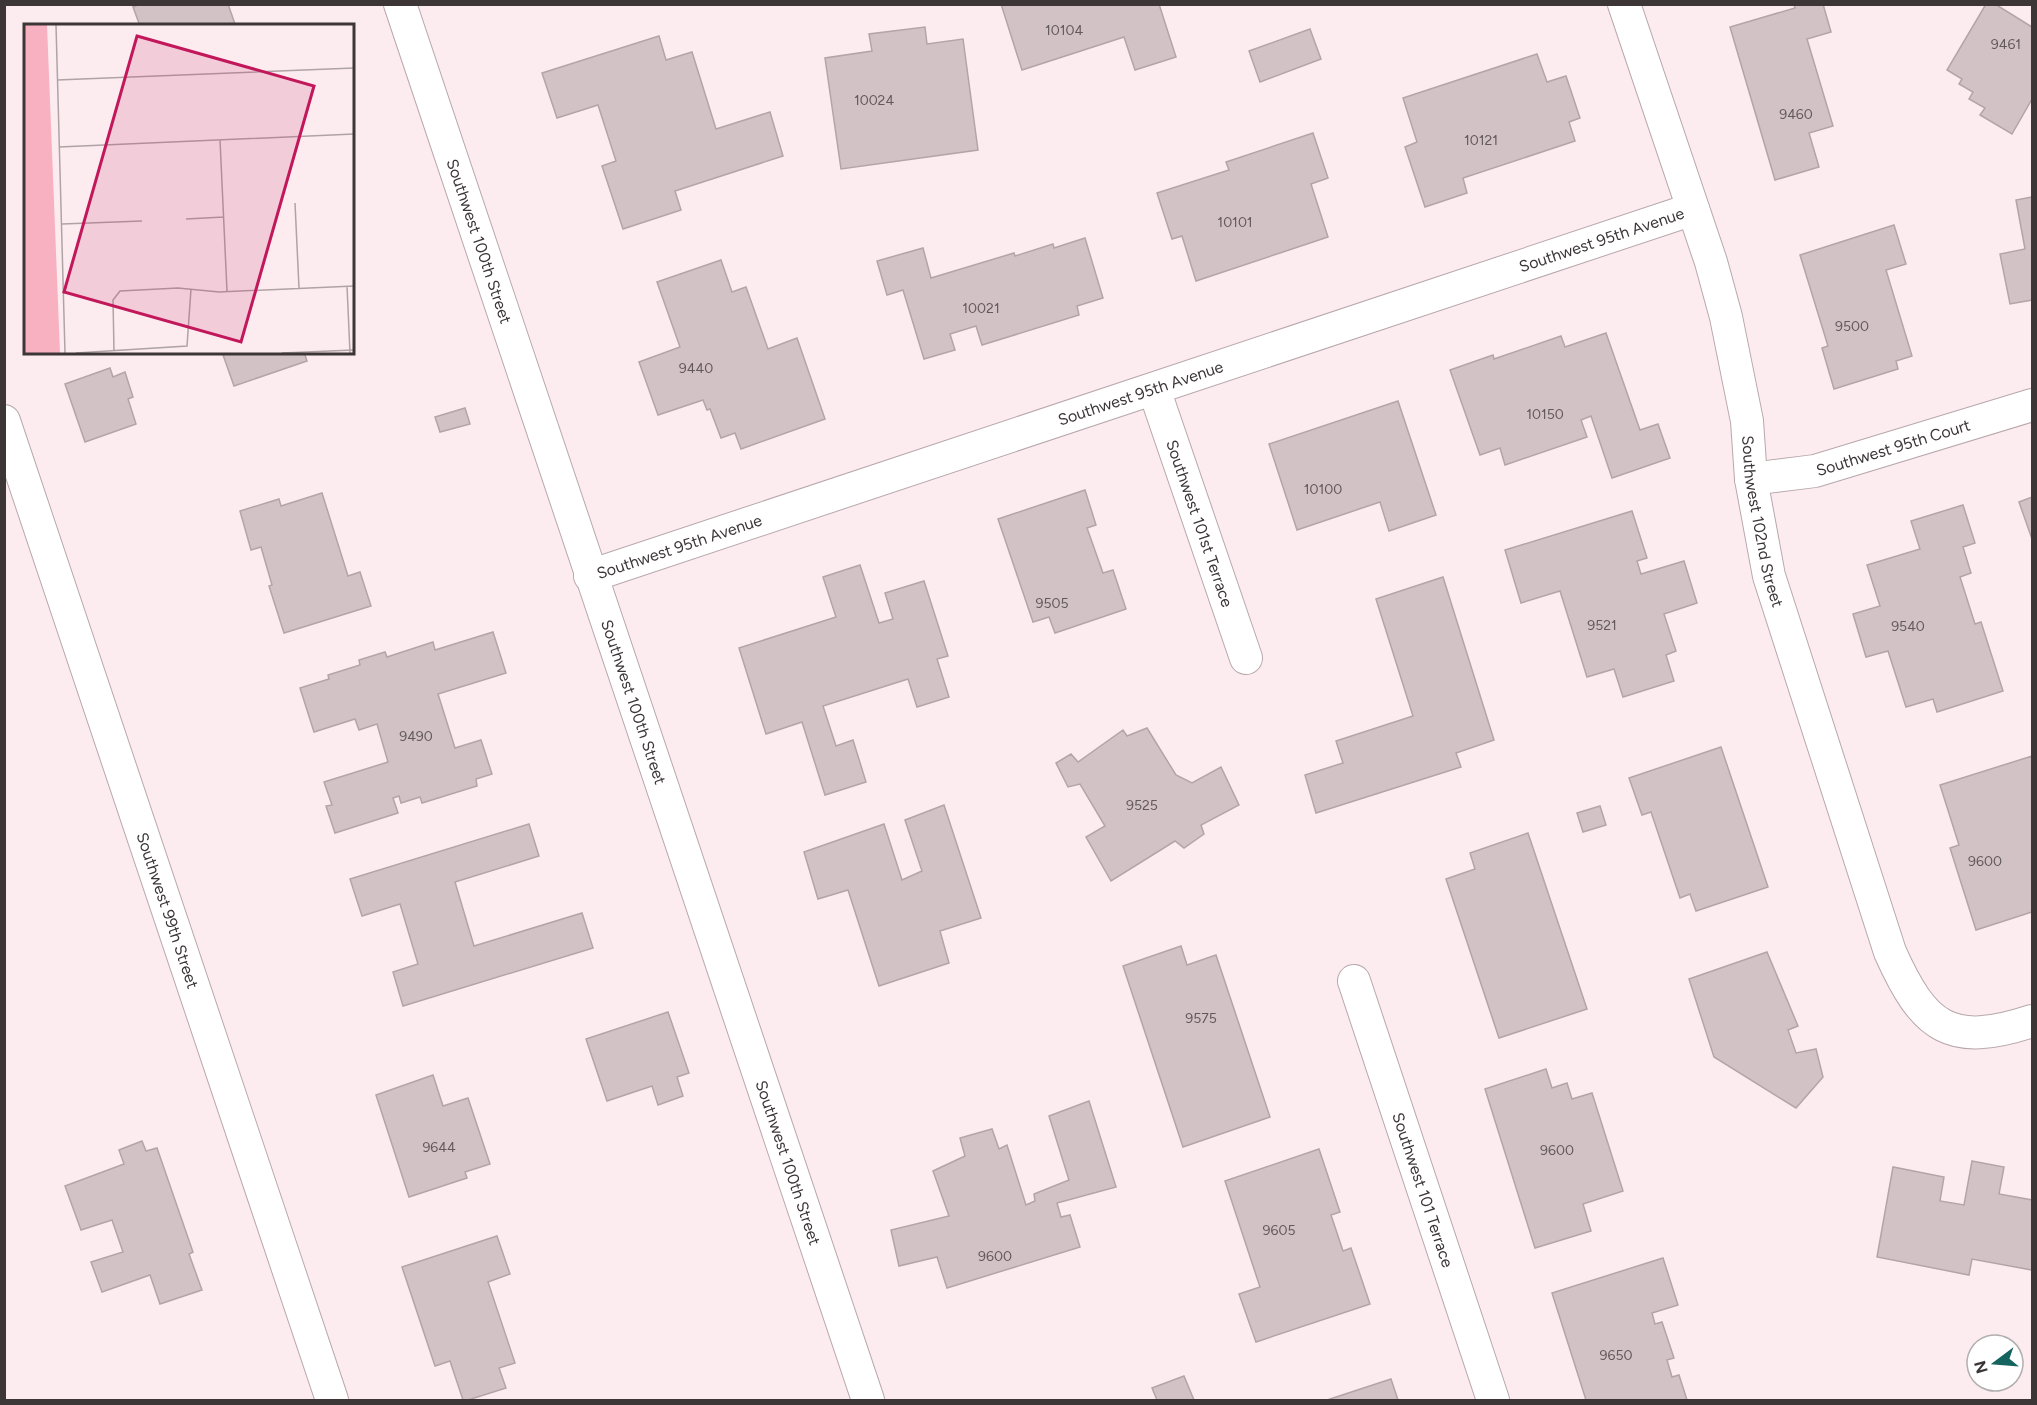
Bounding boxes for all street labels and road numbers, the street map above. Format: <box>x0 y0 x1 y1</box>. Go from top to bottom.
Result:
street label: Southwest 100th Street <box>443 156 515 326</box>
street label: Southwest 95th Avenue <box>1517 204 1687 276</box>
street label: Southwest 95th Avenue <box>1055 357 1226 430</box>
street label: Southwest 95th Court <box>1814 415 1972 480</box>
street label: Southwest 102nd Street <box>1738 435 1787 610</box>
street label: Southwest 101st Terrace <box>1162 437 1237 610</box>
street label: Southwest 95th Avenue <box>594 510 765 583</box>
street label: Southwest 100th Street <box>597 617 670 787</box>
street label: Southwest 99th Street <box>132 830 202 991</box>
street label: Southwest 100th Street <box>752 1078 824 1248</box>
street label: Southwest 101 Terrace <box>1388 1110 1457 1270</box>

